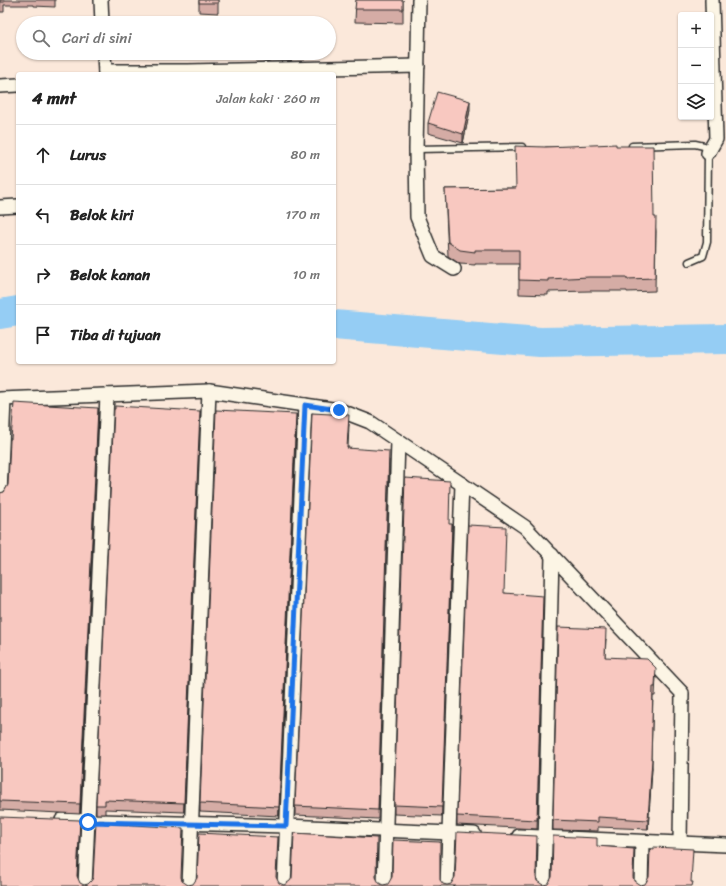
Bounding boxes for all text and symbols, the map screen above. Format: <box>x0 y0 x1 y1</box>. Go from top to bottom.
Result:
map controls <box>678 12 714 120</box>
button: + <box>678 12 714 48</box>
search box <box>16 16 336 60</box>
text: Cari di sini <box>62 25 132 51</box>
icon: search <box>30 27 52 49</box>
button: − <box>678 48 714 84</box>
text: 4 mnt <box>32 83 76 113</box>
button: layers <box>678 84 714 120</box>
text: Jalan kaki · 260 m <box>216 87 320 110</box>
text: Lurus <box>70 142 106 168</box>
text: 80 m <box>291 143 320 166</box>
icon: ahead <box>32 144 54 166</box>
text: Belok kiri <box>70 202 133 228</box>
text: 170 m <box>285 203 320 226</box>
icon: left <box>32 204 54 226</box>
text: Belok kanan <box>70 262 150 288</box>
text: 10 m <box>293 263 320 286</box>
icon: right <box>32 264 54 286</box>
text: Tiba di tujuan <box>70 322 161 348</box>
icon: arrive <box>32 324 54 346</box>
route end <box>330 401 348 419</box>
route start <box>79 813 97 831</box>

